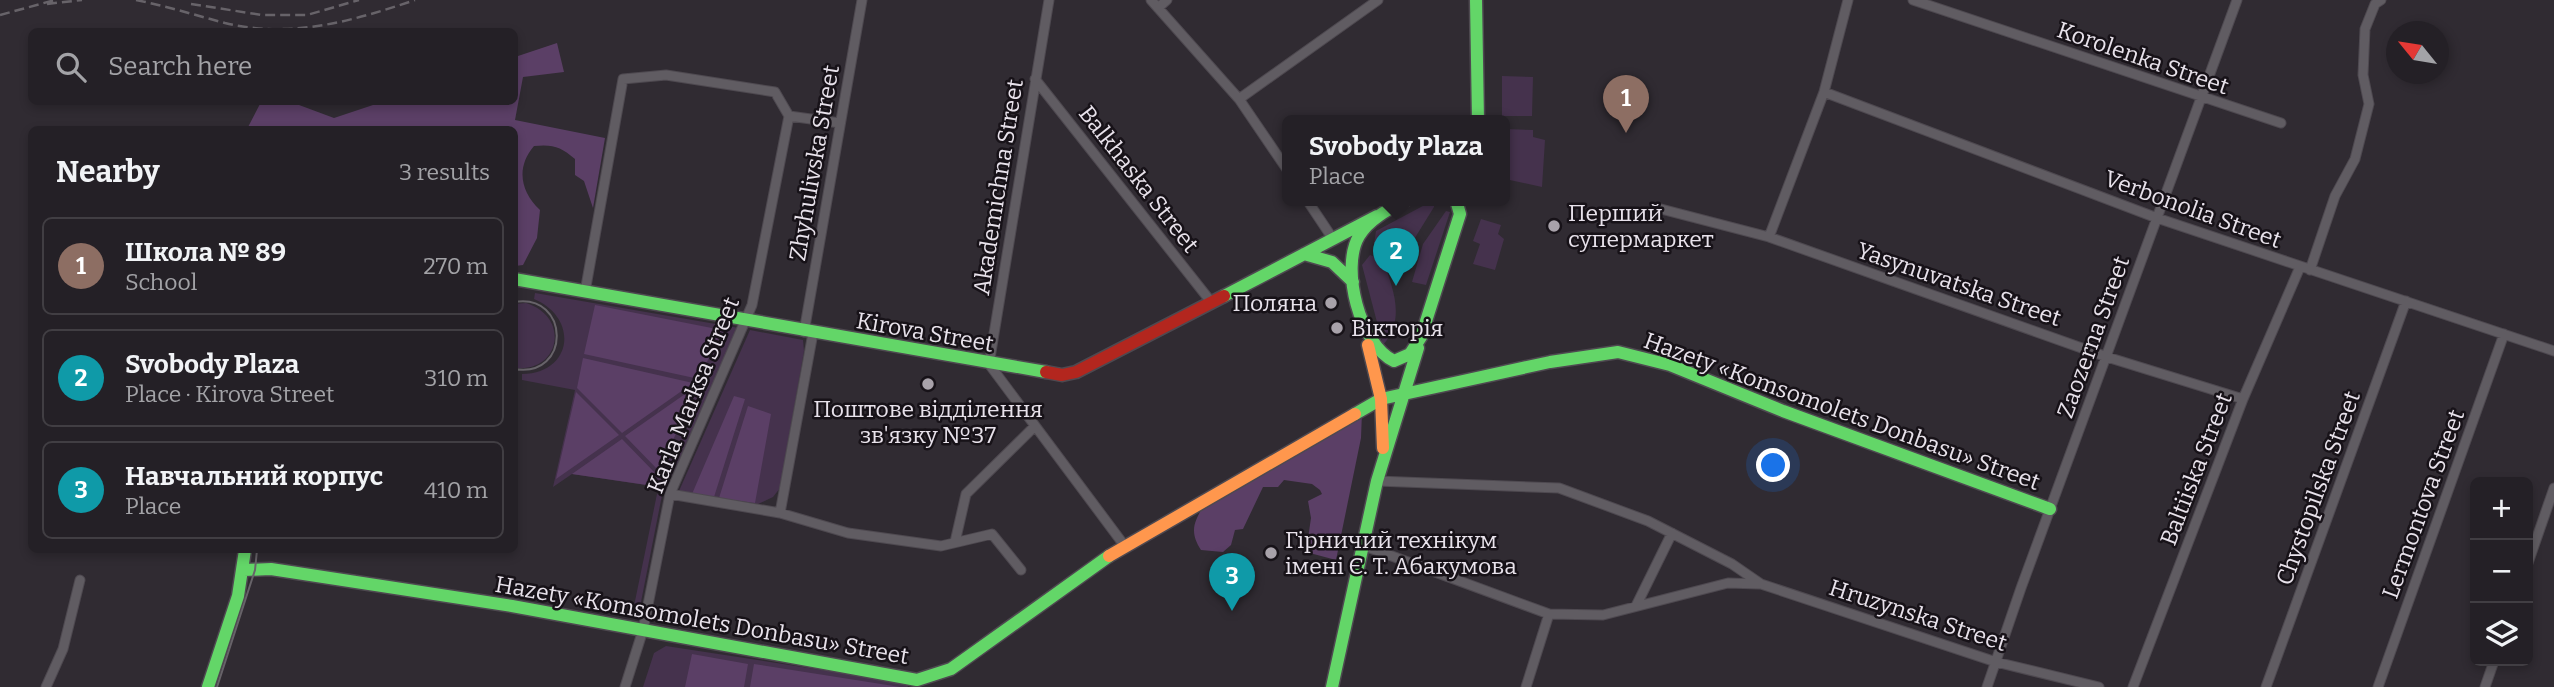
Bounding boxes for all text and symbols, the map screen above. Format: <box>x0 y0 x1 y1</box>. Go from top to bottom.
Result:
street label: Korolenka Street <box>2054 16 2232 100</box>
north arrow <box>2386 21 2449 84</box>
search box <box>28 28 518 105</box>
icon: search <box>52 48 90 86</box>
text: Search here <box>108 51 252 82</box>
street label: Zhyhulivska Street <box>783 63 845 263</box>
pin: 1 <box>1603 75 1649 133</box>
street label: Akademichna Street <box>967 77 1029 297</box>
street label: Balkhaska Street <box>1073 100 1205 258</box>
popup <box>1282 115 1510 206</box>
text: Svobody Plaza <box>1309 131 1483 162</box>
text: Nearby <box>56 154 160 190</box>
text: 3 results <box>399 158 490 186</box>
text: Place <box>1309 162 1365 190</box>
street label: Verbonolia Street <box>2101 164 2285 254</box>
place label: Перший супермаркет <box>1568 199 1714 253</box>
marker: Перший супермаркет <box>1546 218 1562 234</box>
pin: 2 <box>1373 228 1419 286</box>
street label: Yasynuvatska Street <box>1853 236 2065 332</box>
text: Школа № 89 <box>125 237 286 268</box>
text: 1 <box>76 252 86 280</box>
text: 270 m <box>423 252 488 280</box>
street label: Zaozerna Street <box>2051 252 2135 422</box>
text: School <box>125 268 197 296</box>
place label: Поляна <box>1232 289 1317 317</box>
street label: Karla Marksa Street <box>641 293 745 497</box>
marker: Поляна <box>1323 295 1339 311</box>
street label: Kirova Street <box>854 306 996 358</box>
place label: Вікторія <box>1351 314 1443 342</box>
marker: Вікторія <box>1329 320 1345 336</box>
street label: Hazety «Komsomolets Donbasu» Street <box>1640 326 2044 496</box>
text: Svobody Plaza <box>125 349 299 380</box>
text: 2 <box>75 364 87 392</box>
text: 310 m <box>424 364 488 392</box>
marker: Поштове відділення зв'язку №37 <box>920 376 936 392</box>
text: Place · Kirova Street <box>125 380 334 408</box>
street label: Chystopilska Street <box>2270 387 2366 589</box>
street label: Baltiiska Street <box>2154 389 2238 549</box>
place label: Поштове відділення зв'язку №37 <box>813 395 1043 449</box>
street label: Lermontova Street <box>2376 406 2470 602</box>
your location <box>1756 448 1790 482</box>
text: Навчальний корпус <box>125 461 383 492</box>
text: 3 <box>74 476 88 504</box>
text: 410 m <box>424 476 488 504</box>
map controls <box>2470 477 2533 666</box>
button: + <box>2470 477 2533 540</box>
text: Place <box>125 492 181 520</box>
place label: Гірничий технікум імені Є. Т. Абакумова <box>1285 526 1517 580</box>
button: − <box>2470 540 2533 603</box>
marker: Гірничий технікум імені Є. Т. Абакумова <box>1263 545 1279 561</box>
pin: 3 <box>1209 553 1255 611</box>
street label: Hazety «Komsomolets Donbasu» Street <box>493 570 911 670</box>
street label: Hruzynska Street <box>1826 573 2010 657</box>
button: layers <box>2470 603 2533 666</box>

